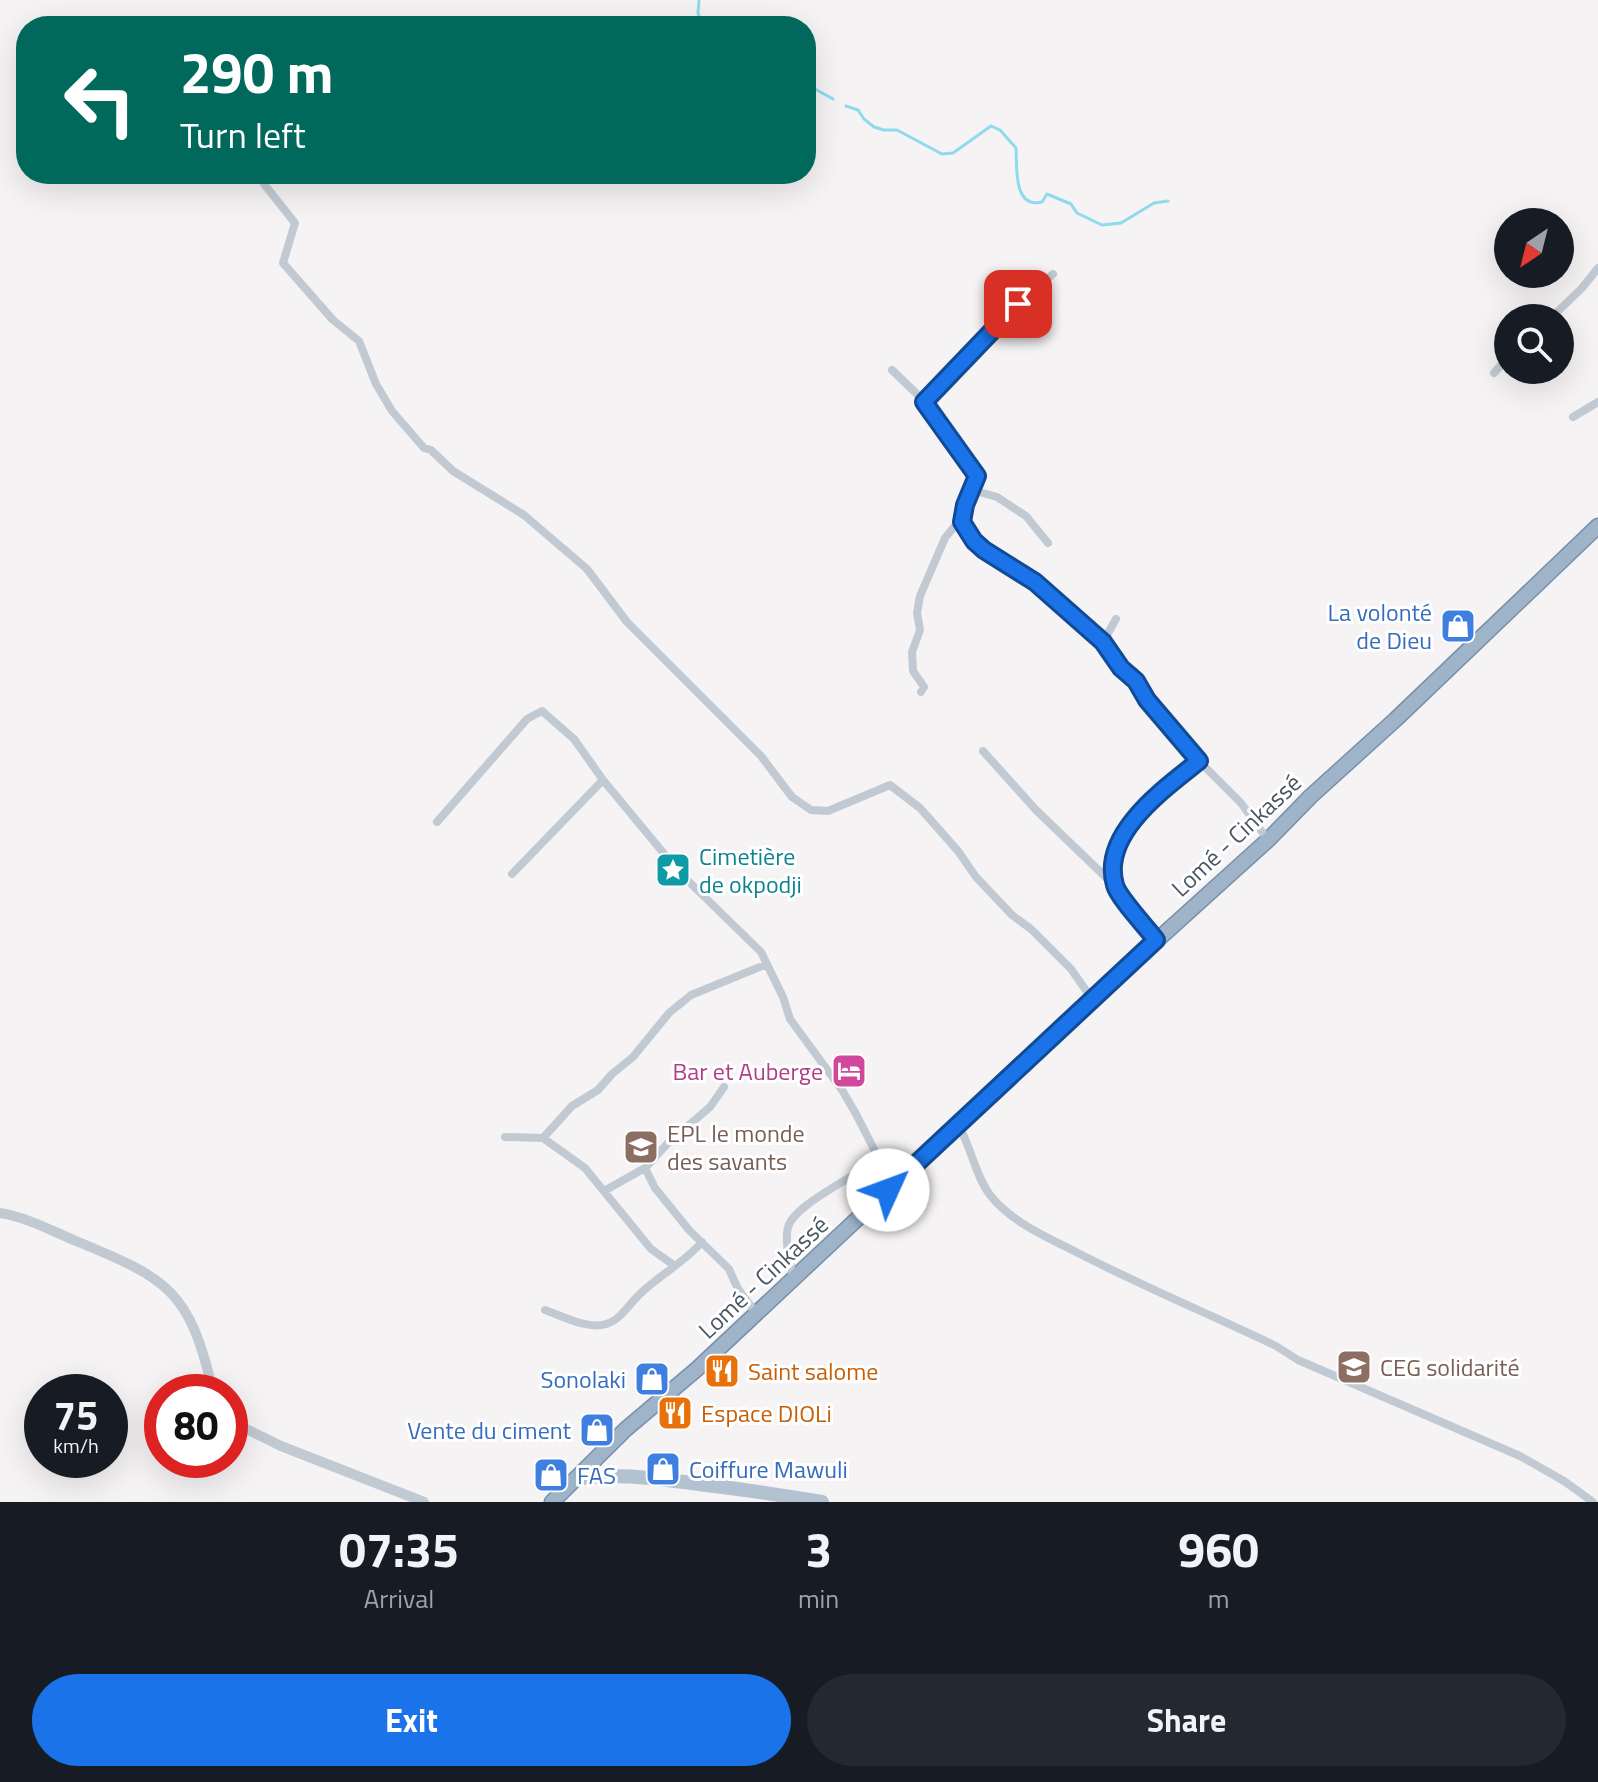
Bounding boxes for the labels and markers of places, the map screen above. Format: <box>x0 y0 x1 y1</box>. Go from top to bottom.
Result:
pin <box>984 270 1052 338</box>
place label: La volonté de Dieu <box>1328 594 1432 658</box>
shop icon: La volonté de Dieu <box>1439 607 1477 645</box>
place label: Cimetière de okpodji <box>699 838 802 902</box>
place icon: Cimetière de okpodji <box>654 851 692 889</box>
hotel icon: Bar et Auberge <box>830 1052 868 1090</box>
place label: Bar et Auberge <box>672 1053 823 1089</box>
place label: EPL le monde des savants <box>667 1115 805 1179</box>
school or university icon: EPL le monde des savants <box>622 1128 660 1166</box>
school or university icon: CEG solidarité <box>1335 1348 1373 1386</box>
place label: CEG solidarité <box>1380 1349 1520 1385</box>
restaurant icon: Saint salome <box>703 1352 741 1390</box>
place label: Saint salome <box>748 1353 878 1389</box>
shop icon: Sonolaki <box>633 1360 671 1398</box>
place label: Sonolaki <box>540 1361 626 1397</box>
restaurant icon: Espace DIOLi <box>656 1394 694 1432</box>
place label: Espace DIOLi <box>701 1395 832 1431</box>
shop icon: Vente du ciment <box>578 1411 616 1449</box>
place label: Vente du ciment <box>407 1412 572 1448</box>
shop icon: Coiffure Mawuli <box>644 1450 682 1488</box>
place label: Coiffure Mawuli <box>689 1451 848 1487</box>
shop icon: FAS <box>532 1456 570 1494</box>
place label: FAS <box>577 1457 616 1493</box>

